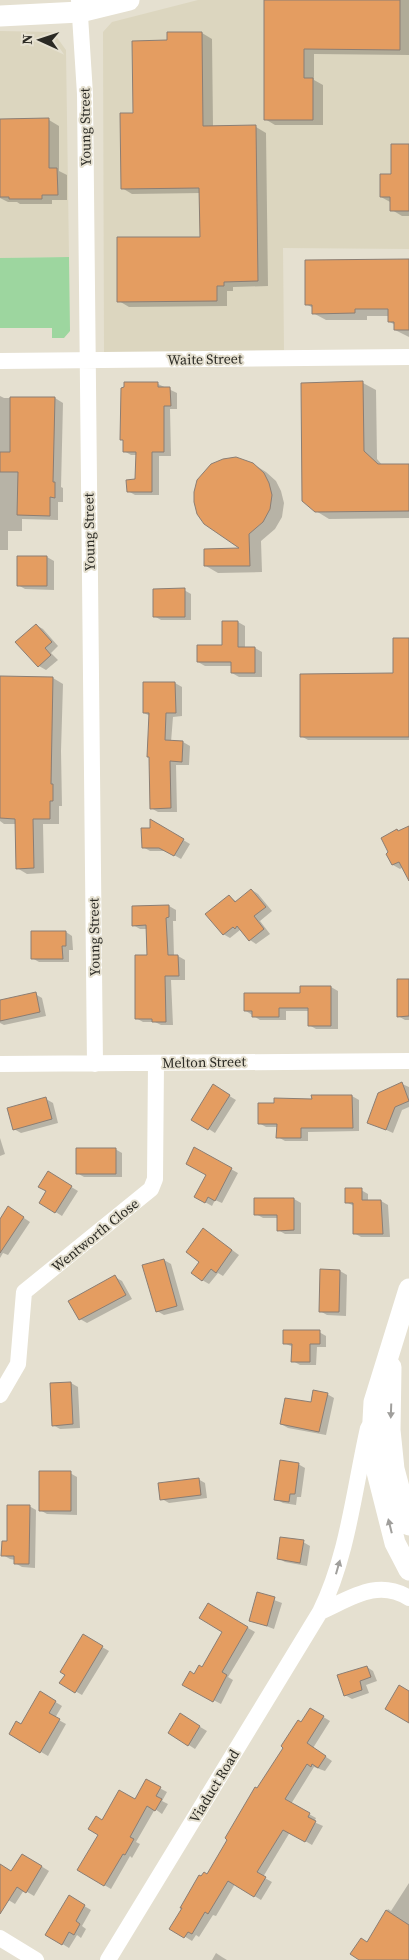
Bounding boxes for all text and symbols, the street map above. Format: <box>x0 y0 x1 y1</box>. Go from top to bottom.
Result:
north arrow <box>15 15 65 65</box>
text: N <box>17 34 37 45</box>
street label: Young Street <box>74 87 96 166</box>
street label: Waite Street <box>167 348 243 370</box>
street label: Young Street <box>78 492 100 571</box>
street label: Young Street <box>83 897 105 976</box>
street label: Melton Street <box>162 1051 246 1073</box>
street label: Wentworth Close <box>47 1194 143 1276</box>
one-way arrow <box>386 1403 394 1419</box>
one-way arrow <box>386 1518 394 1533</box>
one-way arrow <box>334 1559 342 1574</box>
street label: Viaduct Road <box>184 1745 244 1827</box>

